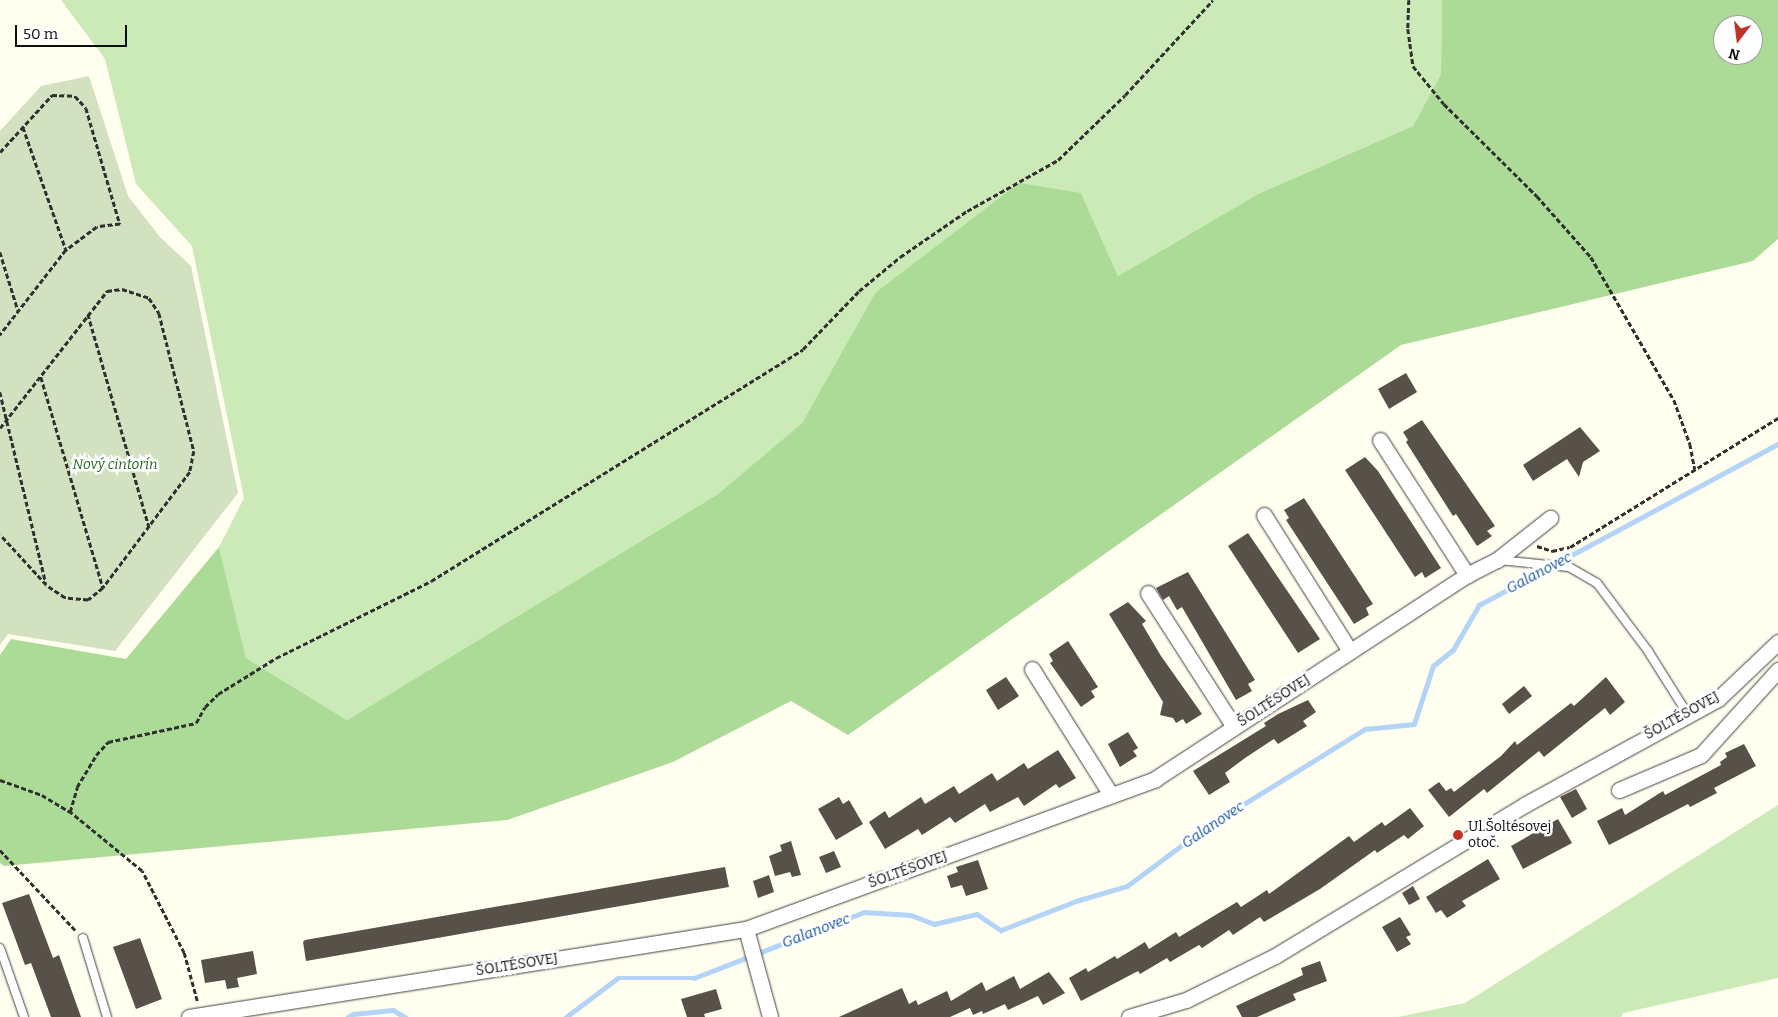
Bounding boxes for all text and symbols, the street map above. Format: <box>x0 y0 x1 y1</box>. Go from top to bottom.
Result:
scale bar <box>18 15 130 47</box>
north arrow <box>1713 15 1763 65</box>
text: 50 m <box>23 25 58 43</box>
text: N <box>1727 44 1742 64</box>
park label: Nový cintorín <box>73 457 157 473</box>
water label: Galanovec <box>1503 548 1575 598</box>
street label: ŠOLTÉSOVEJ <box>1235 671 1313 731</box>
street label: ŠOLTÉSOVEJ <box>1642 689 1722 743</box>
water label: Galanovec <box>1178 798 1248 852</box>
place label: Ul.Šoltésovej otoč. <box>1468 819 1551 852</box>
marker: Ul.Šoltésovej otoč. <box>1452 829 1464 841</box>
street label: ŠOLTÉSOVEJ <box>866 848 950 892</box>
water label: Galanovec <box>779 910 853 952</box>
street label: ŠOLTÉSOVEJ <box>475 950 559 980</box>

